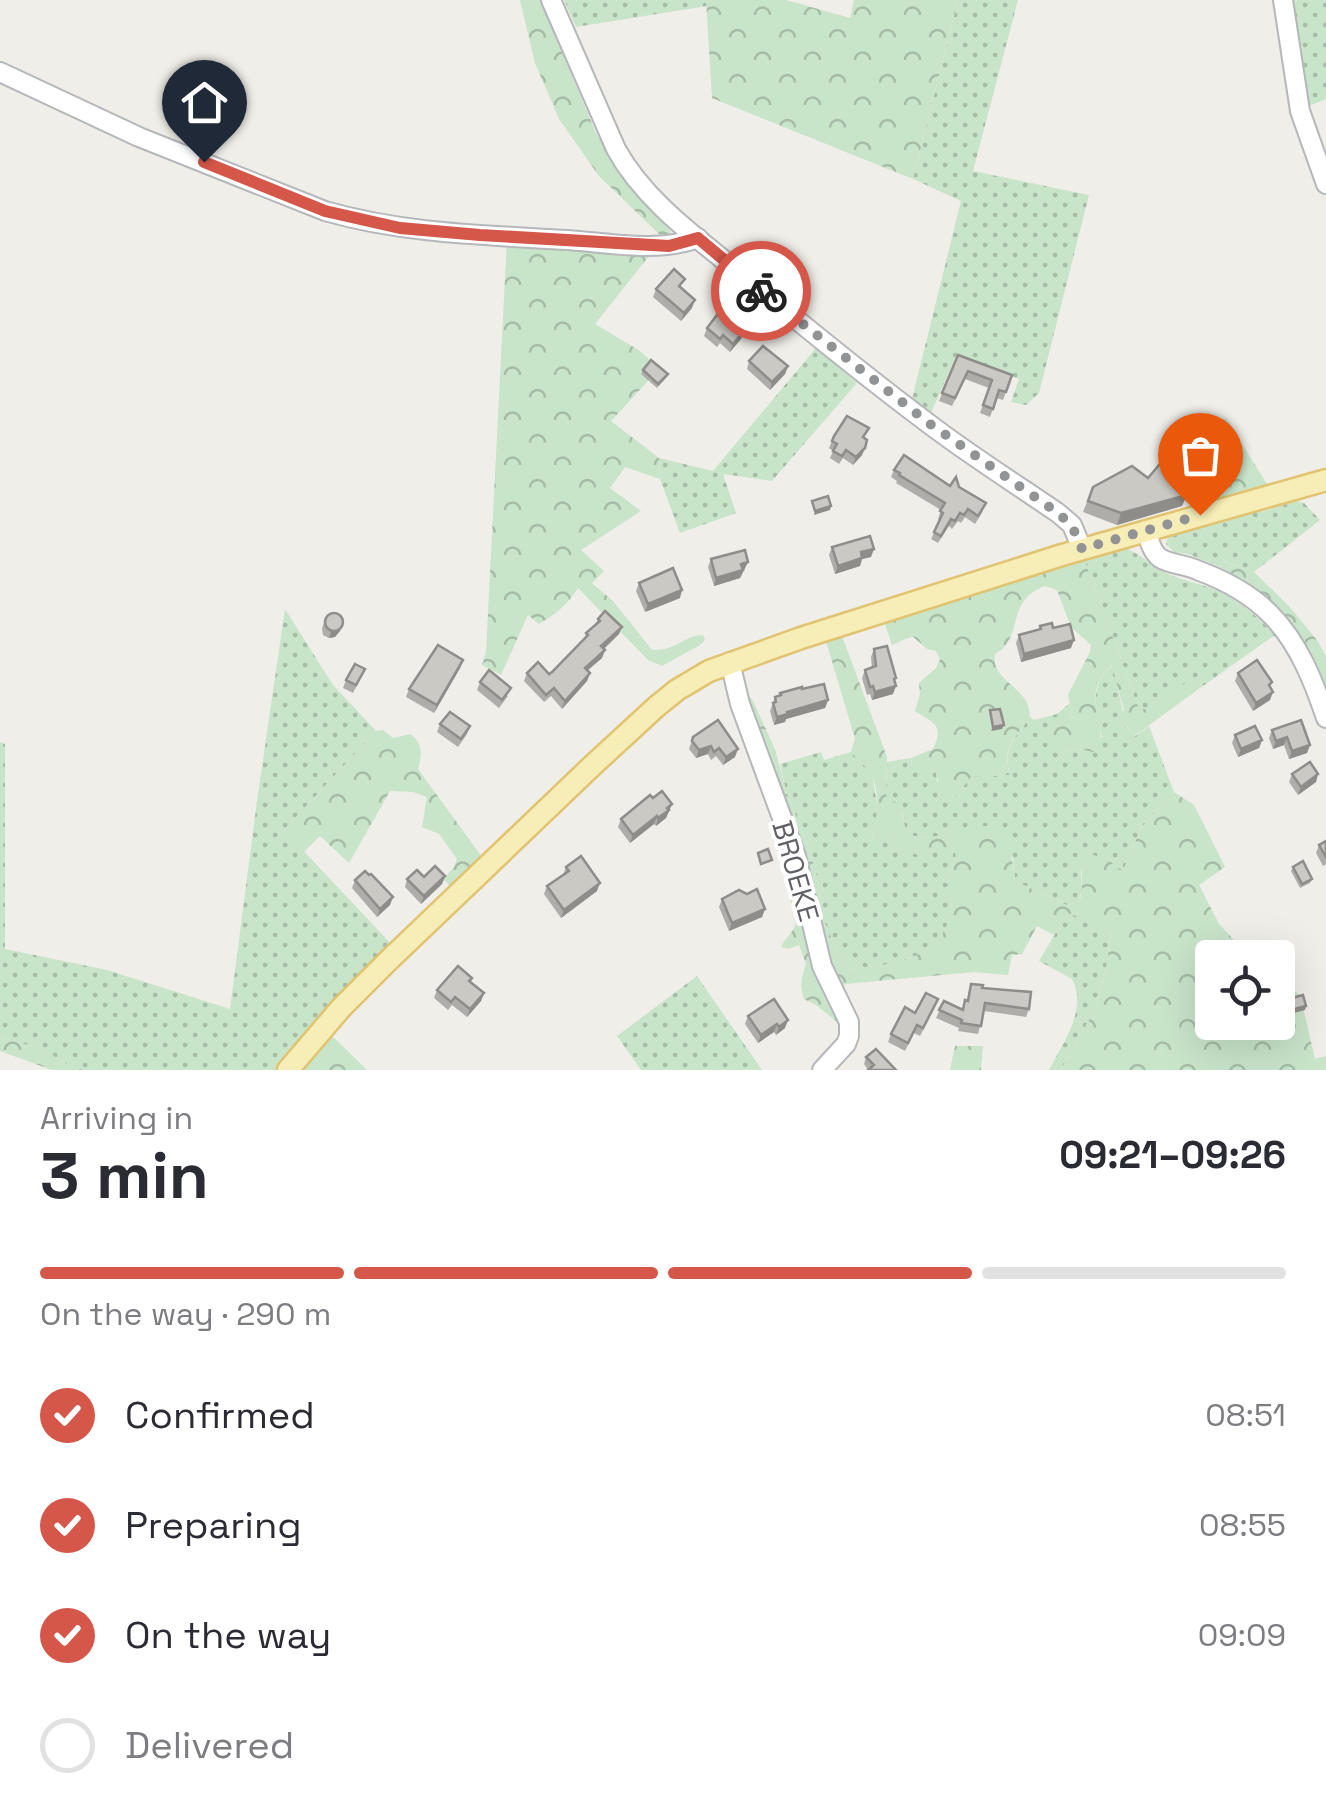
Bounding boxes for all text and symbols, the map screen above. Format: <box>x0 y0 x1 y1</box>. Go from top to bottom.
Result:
pin <box>162 60 247 163</box>
icon: home <box>177 75 232 130</box>
courier <box>711 241 811 341</box>
icon: bike <box>734 264 789 319</box>
pin <box>1158 413 1243 516</box>
icon: bag <box>1173 428 1228 483</box>
street label: BROEKE <box>764 816 828 926</box>
map controls <box>1195 940 1295 1040</box>
button: locate <box>1195 940 1295 1040</box>
text: Arriving in <box>40 1098 193 1138</box>
text: 09:21–09:26 <box>1059 1131 1286 1179</box>
text: 3 min <box>40 1134 209 1217</box>
text: On the way · 290 m <box>40 1294 331 1334</box>
icon: check <box>40 1388 95 1443</box>
text: Confirmed <box>125 1391 315 1439</box>
text: 08:51 <box>1205 1395 1286 1435</box>
icon: check <box>40 1498 95 1553</box>
text: Preparing <box>125 1501 302 1549</box>
text: 08:55 <box>1199 1505 1286 1545</box>
icon: check <box>40 1608 95 1663</box>
text: On the way <box>125 1611 331 1659</box>
text: 09:09 <box>1198 1615 1286 1655</box>
text: Delivered <box>125 1721 294 1769</box>

